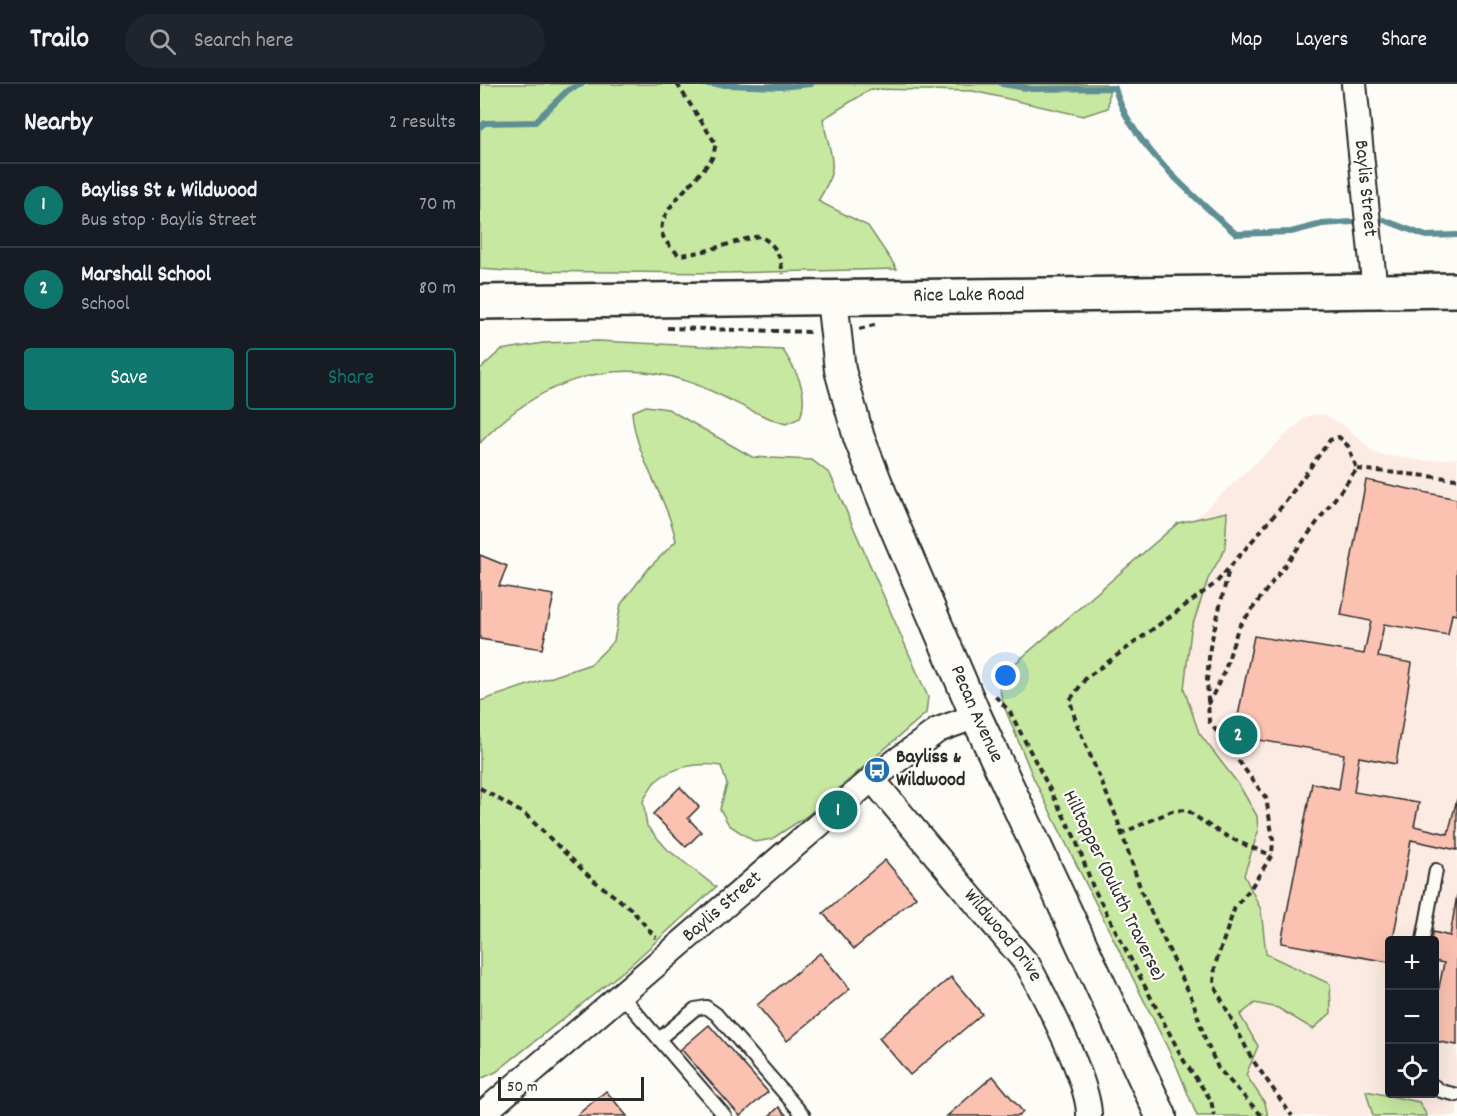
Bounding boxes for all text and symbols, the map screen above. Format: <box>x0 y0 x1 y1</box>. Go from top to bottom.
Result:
search box <box>125 14 545 68</box>
text: Trailo <box>30 21 89 61</box>
icon: search <box>146 25 179 58</box>
text: Search here <box>194 26 293 57</box>
text: Map <box>1231 26 1262 56</box>
text: Layers <box>1295 26 1348 56</box>
text: Share <box>1381 26 1427 56</box>
text: Nearby <box>24 105 92 142</box>
text: 2 results <box>389 109 456 137</box>
street label: Baylis Street <box>1346 139 1383 238</box>
text: Bayliss St & Wildwood <box>81 176 257 207</box>
text: 1 <box>41 191 46 219</box>
text: 70 m <box>419 191 456 219</box>
text: Bus stop · Baylis Street <box>81 207 257 235</box>
text: Marshall School <box>81 260 211 291</box>
text: 2 <box>39 275 48 303</box>
text: 80 m <box>419 275 456 303</box>
street label: Rice Lake Road <box>913 281 1025 311</box>
text: School <box>81 291 130 319</box>
button: Save <box>24 348 234 410</box>
button: Share <box>246 348 456 410</box>
street label: Pecan Avenue <box>942 661 1010 768</box>
your location <box>991 661 1020 690</box>
pin: 2 <box>1218 712 1257 758</box>
place label: Bayliss & Wildwood <box>896 744 965 795</box>
bus stop icon: Bayliss & Wildwood <box>862 755 892 785</box>
street label: Hilltopper (Duluth Traverse) <box>1055 786 1171 986</box>
pin: 1 <box>818 788 858 832</box>
street label: Baylis Street <box>677 865 769 950</box>
street label: Wildwood Drive <box>956 883 1049 987</box>
map controls <box>1385 936 1439 1098</box>
button: + <box>1385 936 1439 990</box>
button: − <box>1385 990 1439 1044</box>
button: locate <box>1385 1044 1439 1098</box>
scale bar <box>498 1074 644 1102</box>
text: 50 m <box>507 1076 538 1099</box>

